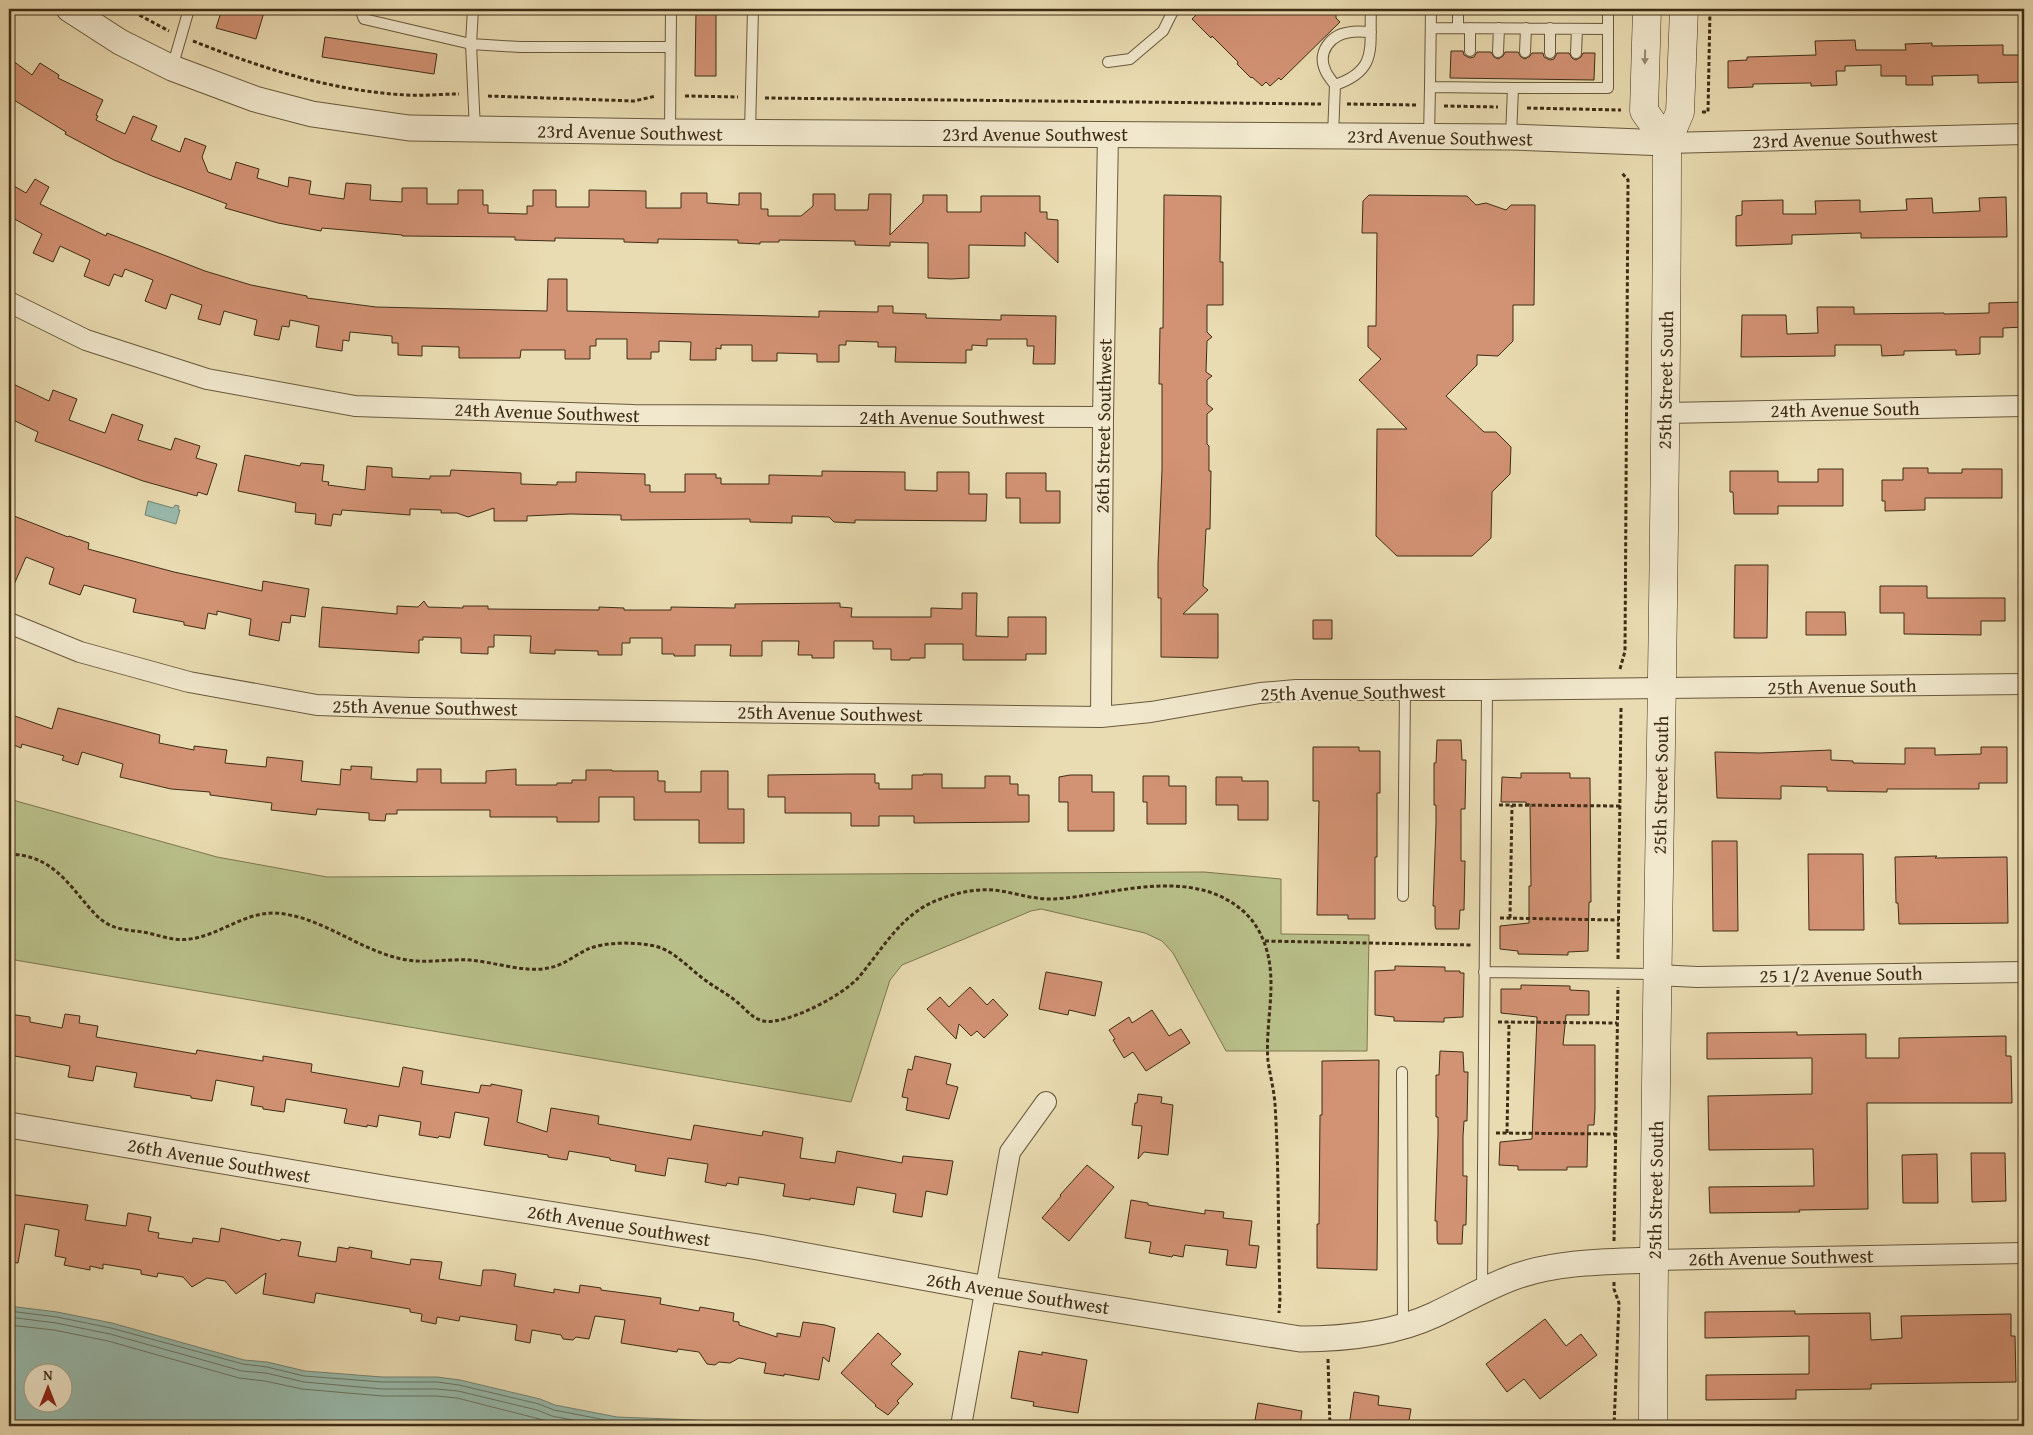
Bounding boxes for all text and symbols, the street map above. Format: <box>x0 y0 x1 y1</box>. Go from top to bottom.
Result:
one-way arrow <box>1641 50 1649 66</box>
street label: 23rd Avenue Southwest <box>537 116 723 148</box>
street label: 23rd Avenue Southwest <box>942 120 1128 148</box>
street label: 23rd Avenue Southwest <box>1347 121 1533 153</box>
street label: 23rd Avenue Southwest <box>1752 121 1939 155</box>
street label: 25th Street South <box>1650 310 1680 450</box>
street label: 26th Street Southwest <box>1087 338 1119 514</box>
street label: 24th Avenue South <box>1770 394 1920 424</box>
street label: 24th Avenue Southwest <box>454 395 640 429</box>
street label: 24th Avenue Southwest <box>859 403 1045 431</box>
street label: 25th Avenue South <box>1767 671 1917 701</box>
street label: 25th Avenue Southwest <box>1260 676 1446 708</box>
street label: 25th Avenue Southwest <box>332 691 518 723</box>
street label: 25th Avenue Southwest <box>737 697 923 729</box>
street label: 25th Street South <box>1645 715 1675 855</box>
street label: 25 1/2 Avenue South <box>1759 959 1923 989</box>
street label: 25th Street South <box>1640 1120 1670 1260</box>
street label: 26th Avenue Southwest <box>125 1130 313 1190</box>
street label: 26th Avenue Southwest <box>525 1197 713 1253</box>
street label: 26th Avenue Southwest <box>1688 1241 1874 1273</box>
street label: 26th Avenue Southwest <box>924 1265 1112 1321</box>
north arrow <box>22 1362 72 1412</box>
text: N <box>43 1365 53 1385</box>

